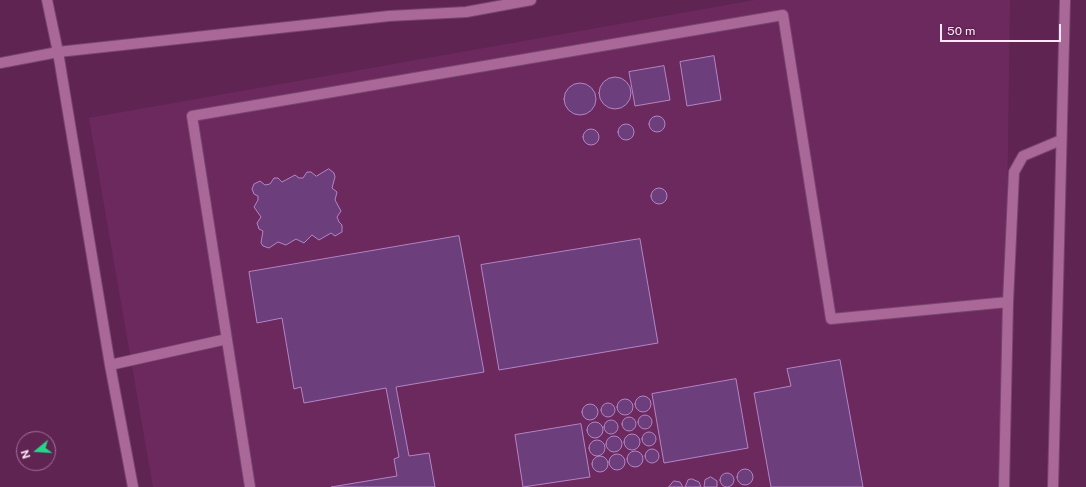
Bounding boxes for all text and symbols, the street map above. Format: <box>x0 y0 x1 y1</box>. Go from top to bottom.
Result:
scale bar <box>942 16 1063 42</box>
text: 50 m <box>947 24 975 38</box>
north arrow <box>16 431 56 471</box>
text: N <box>19 448 33 460</box>

